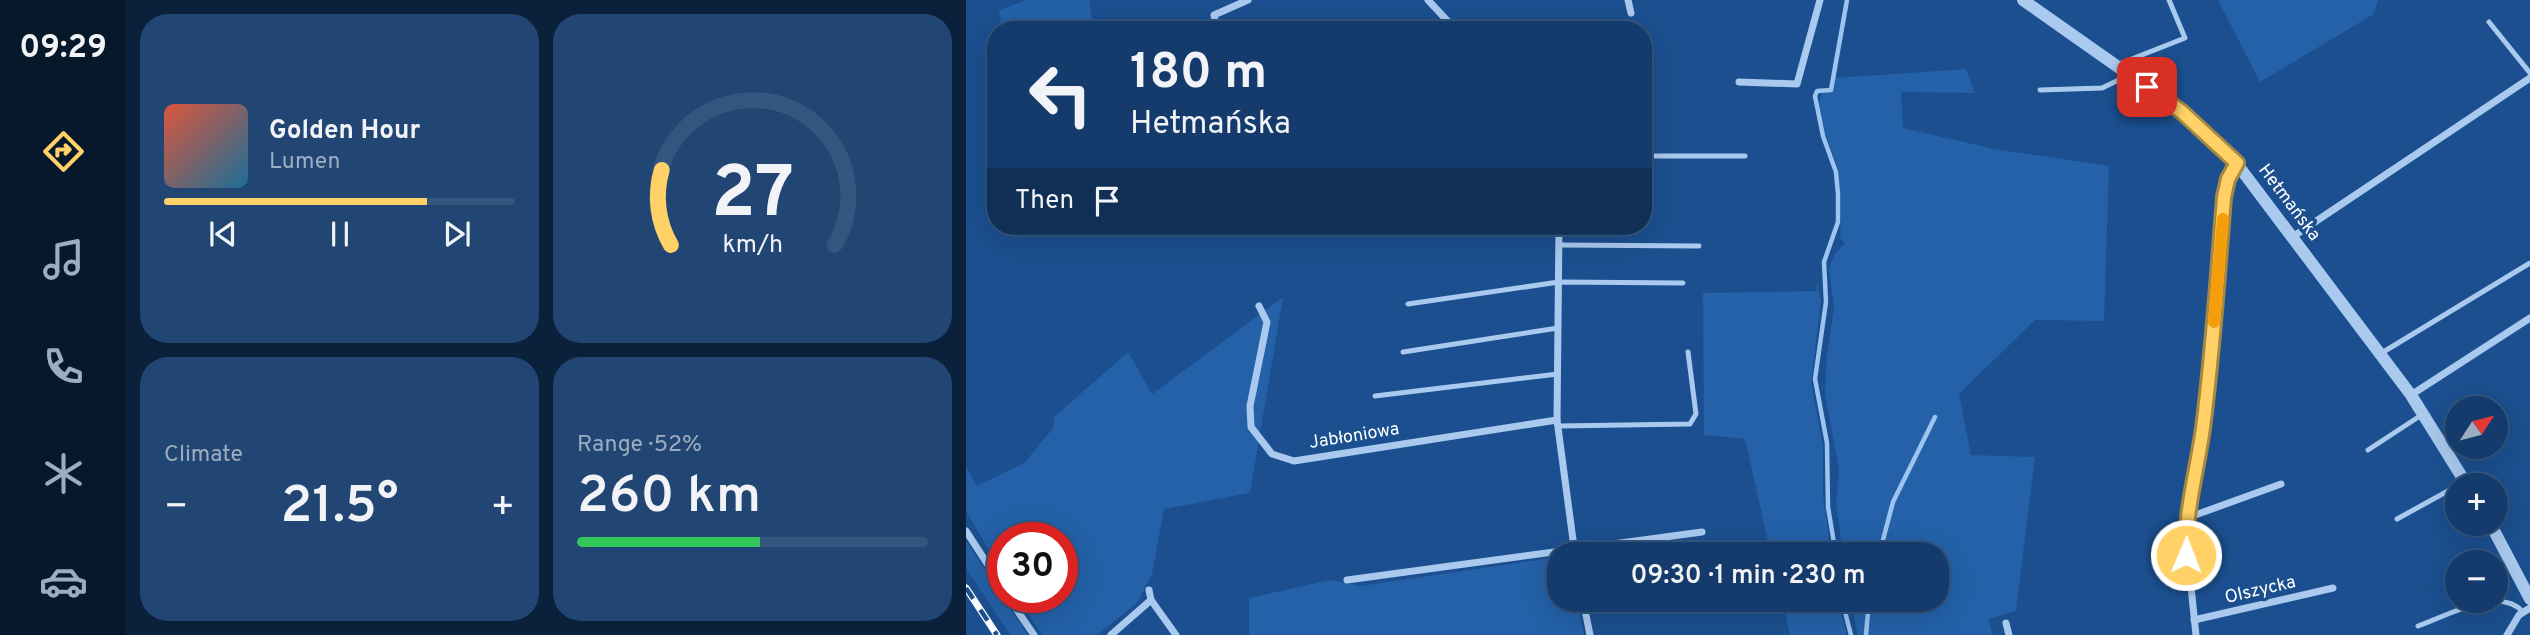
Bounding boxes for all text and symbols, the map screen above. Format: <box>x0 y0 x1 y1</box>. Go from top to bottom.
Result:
text: 09:29 <box>19 29 107 69</box>
text: 180 m <box>1130 44 1267 106</box>
icon: left <box>1015 49 1106 140</box>
pin <box>2117 57 2177 117</box>
icon: arrive <box>2128 68 2166 106</box>
text: Hetmańska <box>1130 105 1291 145</box>
text: Golden Hour <box>269 115 420 148</box>
icon: directions <box>39 127 88 176</box>
text: Lumen <box>269 148 340 177</box>
text: 27 <box>711 151 794 243</box>
street label: Hetmańska <box>2252 160 2325 246</box>
icon: arrive <box>1088 182 1126 220</box>
text: Then <box>1015 185 1074 218</box>
icon: previous <box>204 215 242 253</box>
icon: pause <box>321 215 359 253</box>
icon: next <box>438 215 476 253</box>
text: km/h <box>722 230 783 262</box>
icon: music <box>39 235 88 284</box>
icon: phone <box>39 342 88 391</box>
north arrow <box>2445 396 2508 458</box>
map controls <box>2445 396 2508 613</box>
street label: Jabłoniowa <box>1308 418 1401 455</box>
text: Range · 52% <box>577 431 702 460</box>
text: Climate <box>164 441 243 470</box>
icon: climate <box>39 449 88 498</box>
text: 260 km <box>577 465 761 531</box>
button: + <box>2445 473 2508 536</box>
text: 21.5° <box>281 475 398 541</box>
text: − <box>164 484 189 533</box>
text: + <box>490 484 515 533</box>
position arrow <box>2149 518 2223 592</box>
speed limit sign: 30 <box>987 522 1078 613</box>
button: − <box>2445 550 2508 613</box>
icon: car <box>39 557 88 606</box>
text: 09:30 · 1 min · 230 m <box>1631 560 1865 593</box>
street label: Olszycka <box>2223 571 2298 610</box>

